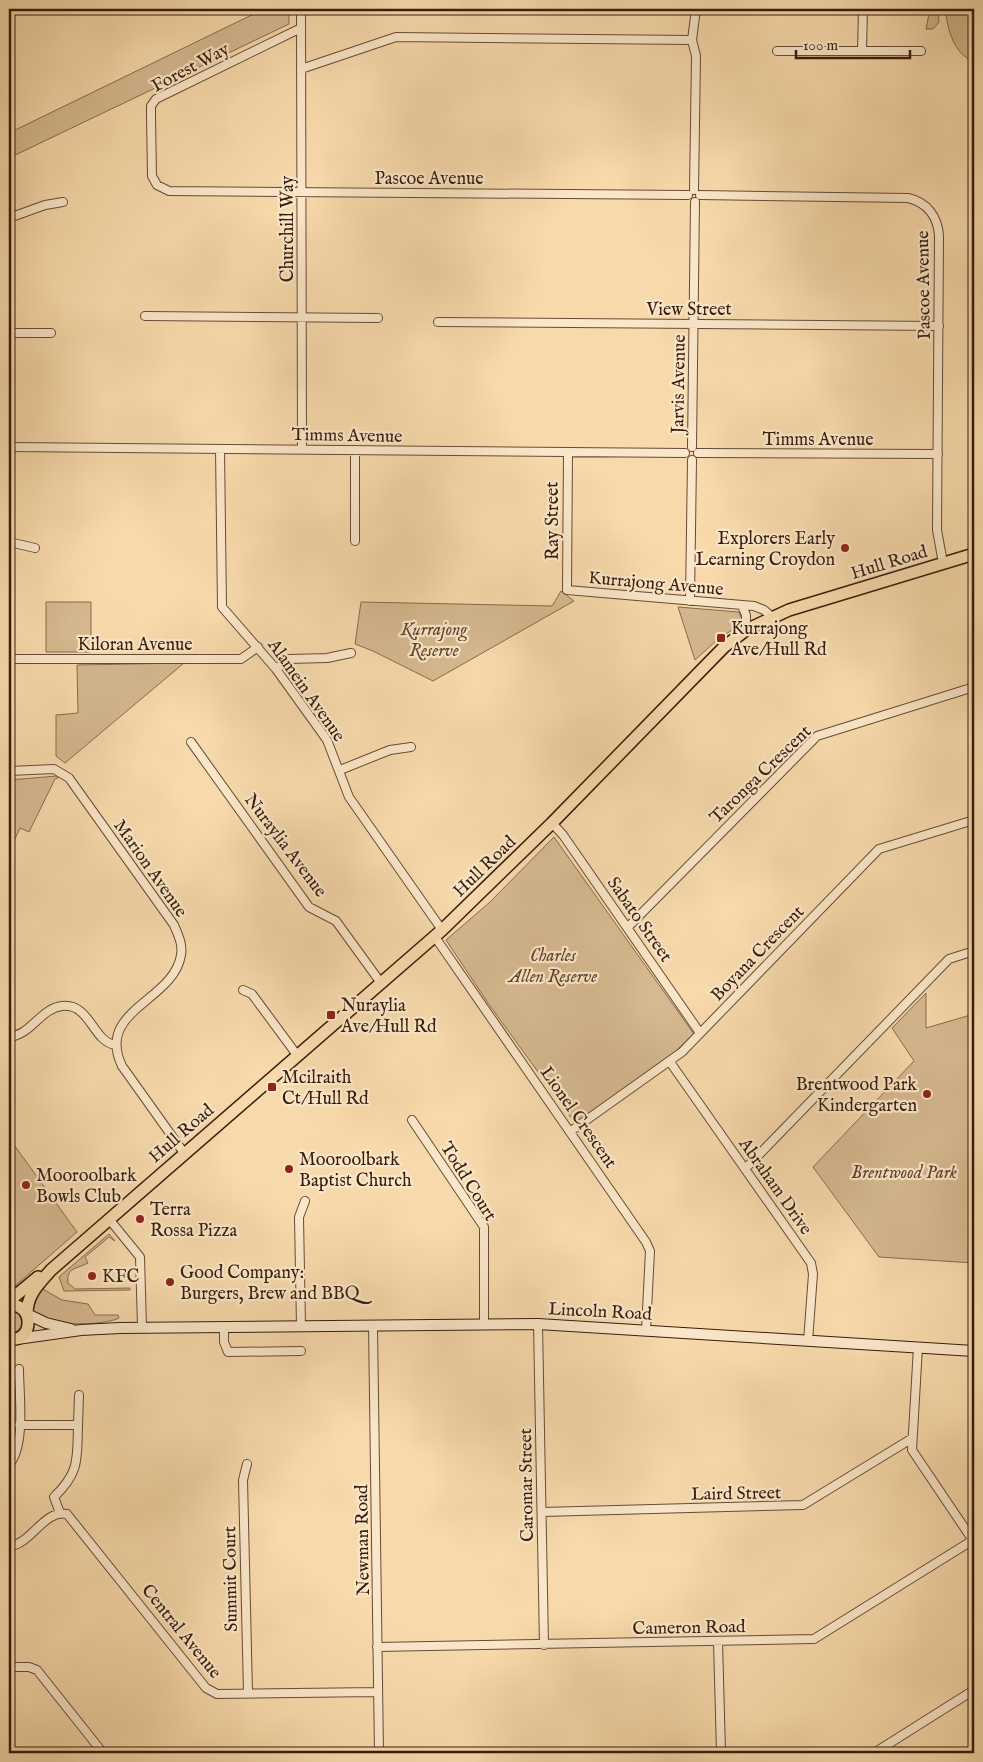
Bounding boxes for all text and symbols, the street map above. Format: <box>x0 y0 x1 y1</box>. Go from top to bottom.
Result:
scale bar <box>796 28 909 60</box>
text: 100 m <box>803 36 839 55</box>
street label: Forest Way <box>148 38 234 98</box>
street label: Pascoe Avenue <box>374 168 484 191</box>
street label: Churchill Way <box>277 176 300 282</box>
street label: Pascoe Avenue <box>912 230 937 340</box>
street label: View Street <box>645 299 732 322</box>
street label: Jarvis Avenue <box>667 334 692 436</box>
street label: Timms Avenue <box>291 424 403 449</box>
street label: Timms Avenue <box>763 429 874 452</box>
street label: Ray Street <box>542 482 565 560</box>
place label: Explorers Early Learning Croydon <box>695 528 835 572</box>
street label: Hull Road <box>848 541 931 586</box>
marker: Explorers Early Learning Croydon <box>839 542 851 554</box>
street label: Kurrajong Avenue <box>587 567 724 602</box>
place label: Kurrajong Ave/Hull Rd <box>730 618 827 662</box>
park label: Kurrajong Reserve <box>400 619 468 663</box>
marker: Kurrajong Ave/Hull Rd <box>715 632 727 644</box>
street label: Kiloran Avenue <box>77 634 193 657</box>
street label: Alamein Avenue <box>261 634 350 747</box>
street label: Taronga Crescent <box>705 721 817 829</box>
street label: Nuraylia Avenue <box>238 790 331 902</box>
street label: Marion Avenue <box>108 815 192 922</box>
street label: Hull Road <box>449 831 522 903</box>
street label: Sabato Street <box>601 873 677 967</box>
street label: Boyana Crescent <box>706 901 810 1007</box>
park label: Charles Allen Reserve <box>507 945 597 989</box>
place label: Nuraylia Ave/Hull Rd <box>340 995 437 1039</box>
marker: Nuraylia Ave/Hull Rd <box>325 1009 337 1021</box>
street label: Lionel Crescent <box>534 1062 621 1173</box>
place label: Mcilraith Ct/Hull Rd <box>282 1067 369 1111</box>
place label: Brentwood Park Kindergarten <box>796 1074 917 1118</box>
marker: Mcilraith Ct/Hull Rd <box>266 1081 278 1093</box>
marker: Brentwood Park Kindergarten <box>921 1088 933 1100</box>
street label: Hull Road <box>145 1099 220 1169</box>
street label: Abraham Drive <box>732 1133 817 1240</box>
street label: Todd Court <box>434 1138 501 1226</box>
place label: Mooroolbark Baptist Church <box>299 1149 412 1193</box>
park label: Brentwood Park <box>851 1162 957 1185</box>
marker: Mooroolbark Baptist Church <box>283 1163 295 1175</box>
place label: Mooroolbark Bowls Club <box>36 1165 137 1209</box>
marker: Mooroolbark Bowls Club <box>20 1179 32 1191</box>
place label: Terra Rossa Pizza <box>150 1199 238 1243</box>
marker: Terra Rossa Pizza <box>134 1213 146 1225</box>
place label: Good Company: Burgers, Brew and BBQ <box>180 1262 373 1306</box>
place label: KFC <box>102 1266 139 1289</box>
marker: KFC <box>86 1270 98 1282</box>
marker: Good Company: Burgers, Brew and BBQ <box>164 1276 176 1288</box>
street label: Lincoln Road <box>548 1298 653 1327</box>
street label: Caromar Street <box>515 1428 540 1542</box>
street label: Laird Street <box>691 1482 781 1507</box>
street label: Newman Road <box>351 1484 376 1596</box>
street label: Summit Court <box>219 1526 244 1632</box>
street label: Central Avenue <box>136 1580 226 1684</box>
street label: Cameron Road <box>632 1616 746 1641</box>

